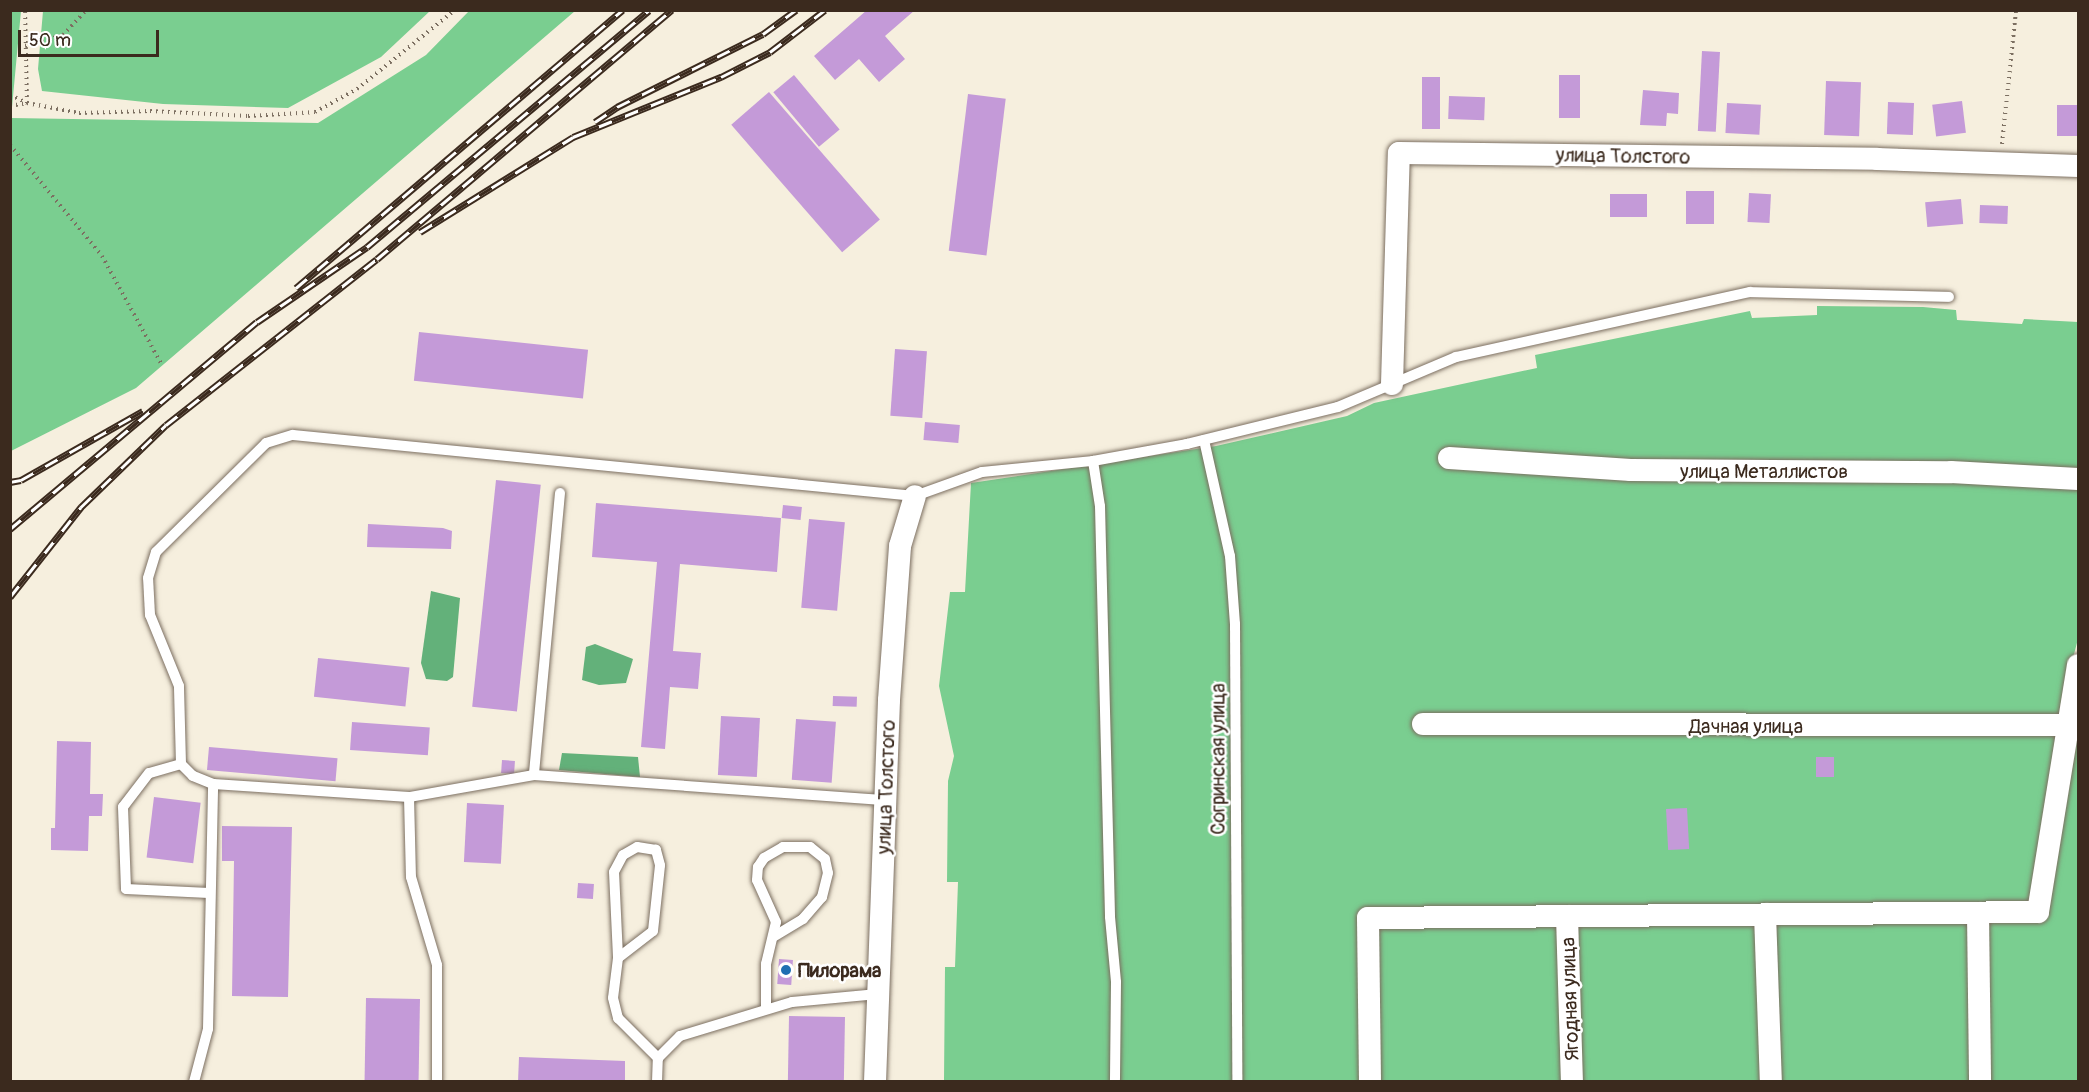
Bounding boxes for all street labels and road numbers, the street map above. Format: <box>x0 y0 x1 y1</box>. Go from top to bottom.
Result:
street label: улица Толстого <box>1556 143 1690 169</box>
street label: улица Металлистов <box>1680 459 1848 483</box>
street label: Согринская улица <box>1206 683 1230 835</box>
street label: Дачная улица <box>1689 714 1803 738</box>
street label: улица Толстого <box>872 719 900 855</box>
street label: Ягодная улица <box>1556 937 1584 1061</box>

